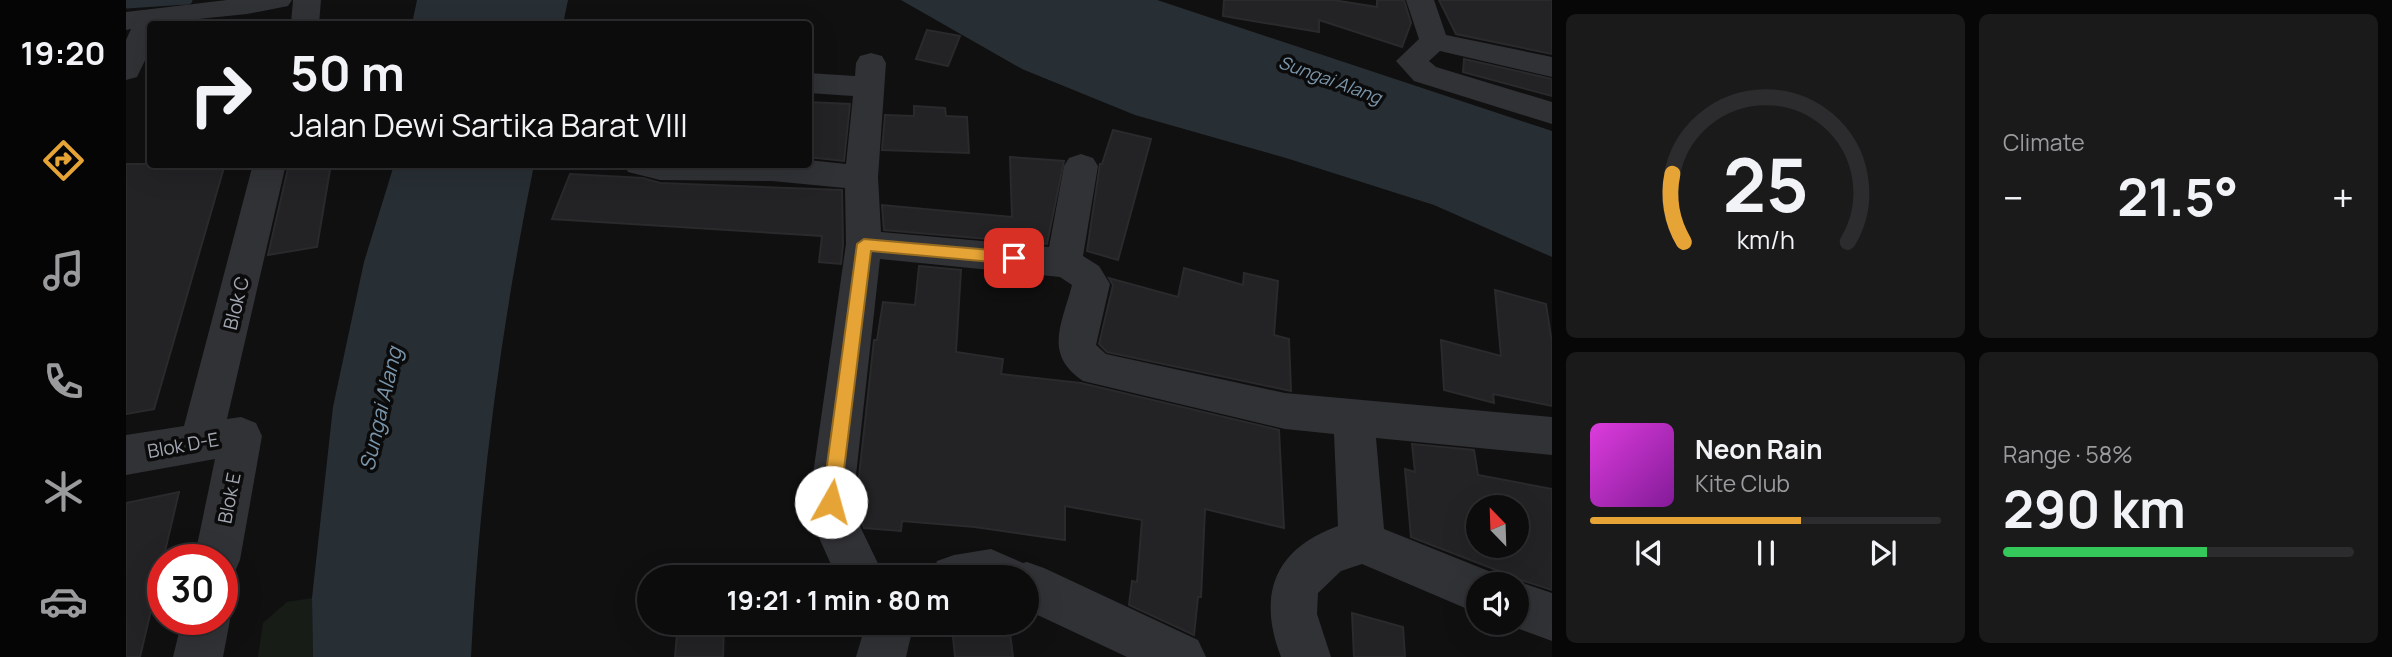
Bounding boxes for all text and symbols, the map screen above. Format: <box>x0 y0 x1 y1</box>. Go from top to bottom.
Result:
text: 19:20 <box>21 31 105 75</box>
text: 50 m <box>290 39 405 106</box>
icon: right <box>175 49 266 140</box>
water label: Sungai Alang <box>1276 49 1386 109</box>
text: Jalan Dewi Sartika Barat VIII <box>290 103 688 147</box>
text: Climate <box>2003 126 2085 158</box>
text: 25 <box>1722 134 1809 234</box>
icon: directions <box>39 136 88 185</box>
text: 21.5° <box>2117 161 2238 232</box>
text: − <box>2003 171 2024 223</box>
text: + <box>2332 171 2354 223</box>
text: km/h <box>1736 222 1795 257</box>
pin <box>984 228 1044 288</box>
icon: arrive <box>995 239 1033 277</box>
icon: music <box>39 246 88 295</box>
street label: Blok C <box>217 274 255 332</box>
water label: Sungai Alang <box>352 343 408 473</box>
icon: phone <box>39 357 88 406</box>
street label: Blok D-E <box>145 426 221 464</box>
text: Neon Rain <box>1695 431 1823 467</box>
text: Range · 58% <box>2003 438 2133 470</box>
position arrow <box>794 465 868 539</box>
icon: climate <box>39 467 88 516</box>
text: Kite Club <box>1695 467 1790 499</box>
street label: Blok E <box>211 470 247 526</box>
text: 290 km <box>2003 473 2186 544</box>
north arrow <box>1466 495 1530 558</box>
map controls <box>1466 495 1529 635</box>
icon: previous <box>1630 534 1668 572</box>
icon: pause <box>1747 534 1785 572</box>
icon: next <box>1864 534 1902 572</box>
speed limit sign: 30 <box>147 544 238 635</box>
button: sound <box>1466 572 1529 635</box>
icon: car <box>39 577 88 626</box>
text: 19:21 · 1 min · 80 m <box>726 582 950 618</box>

